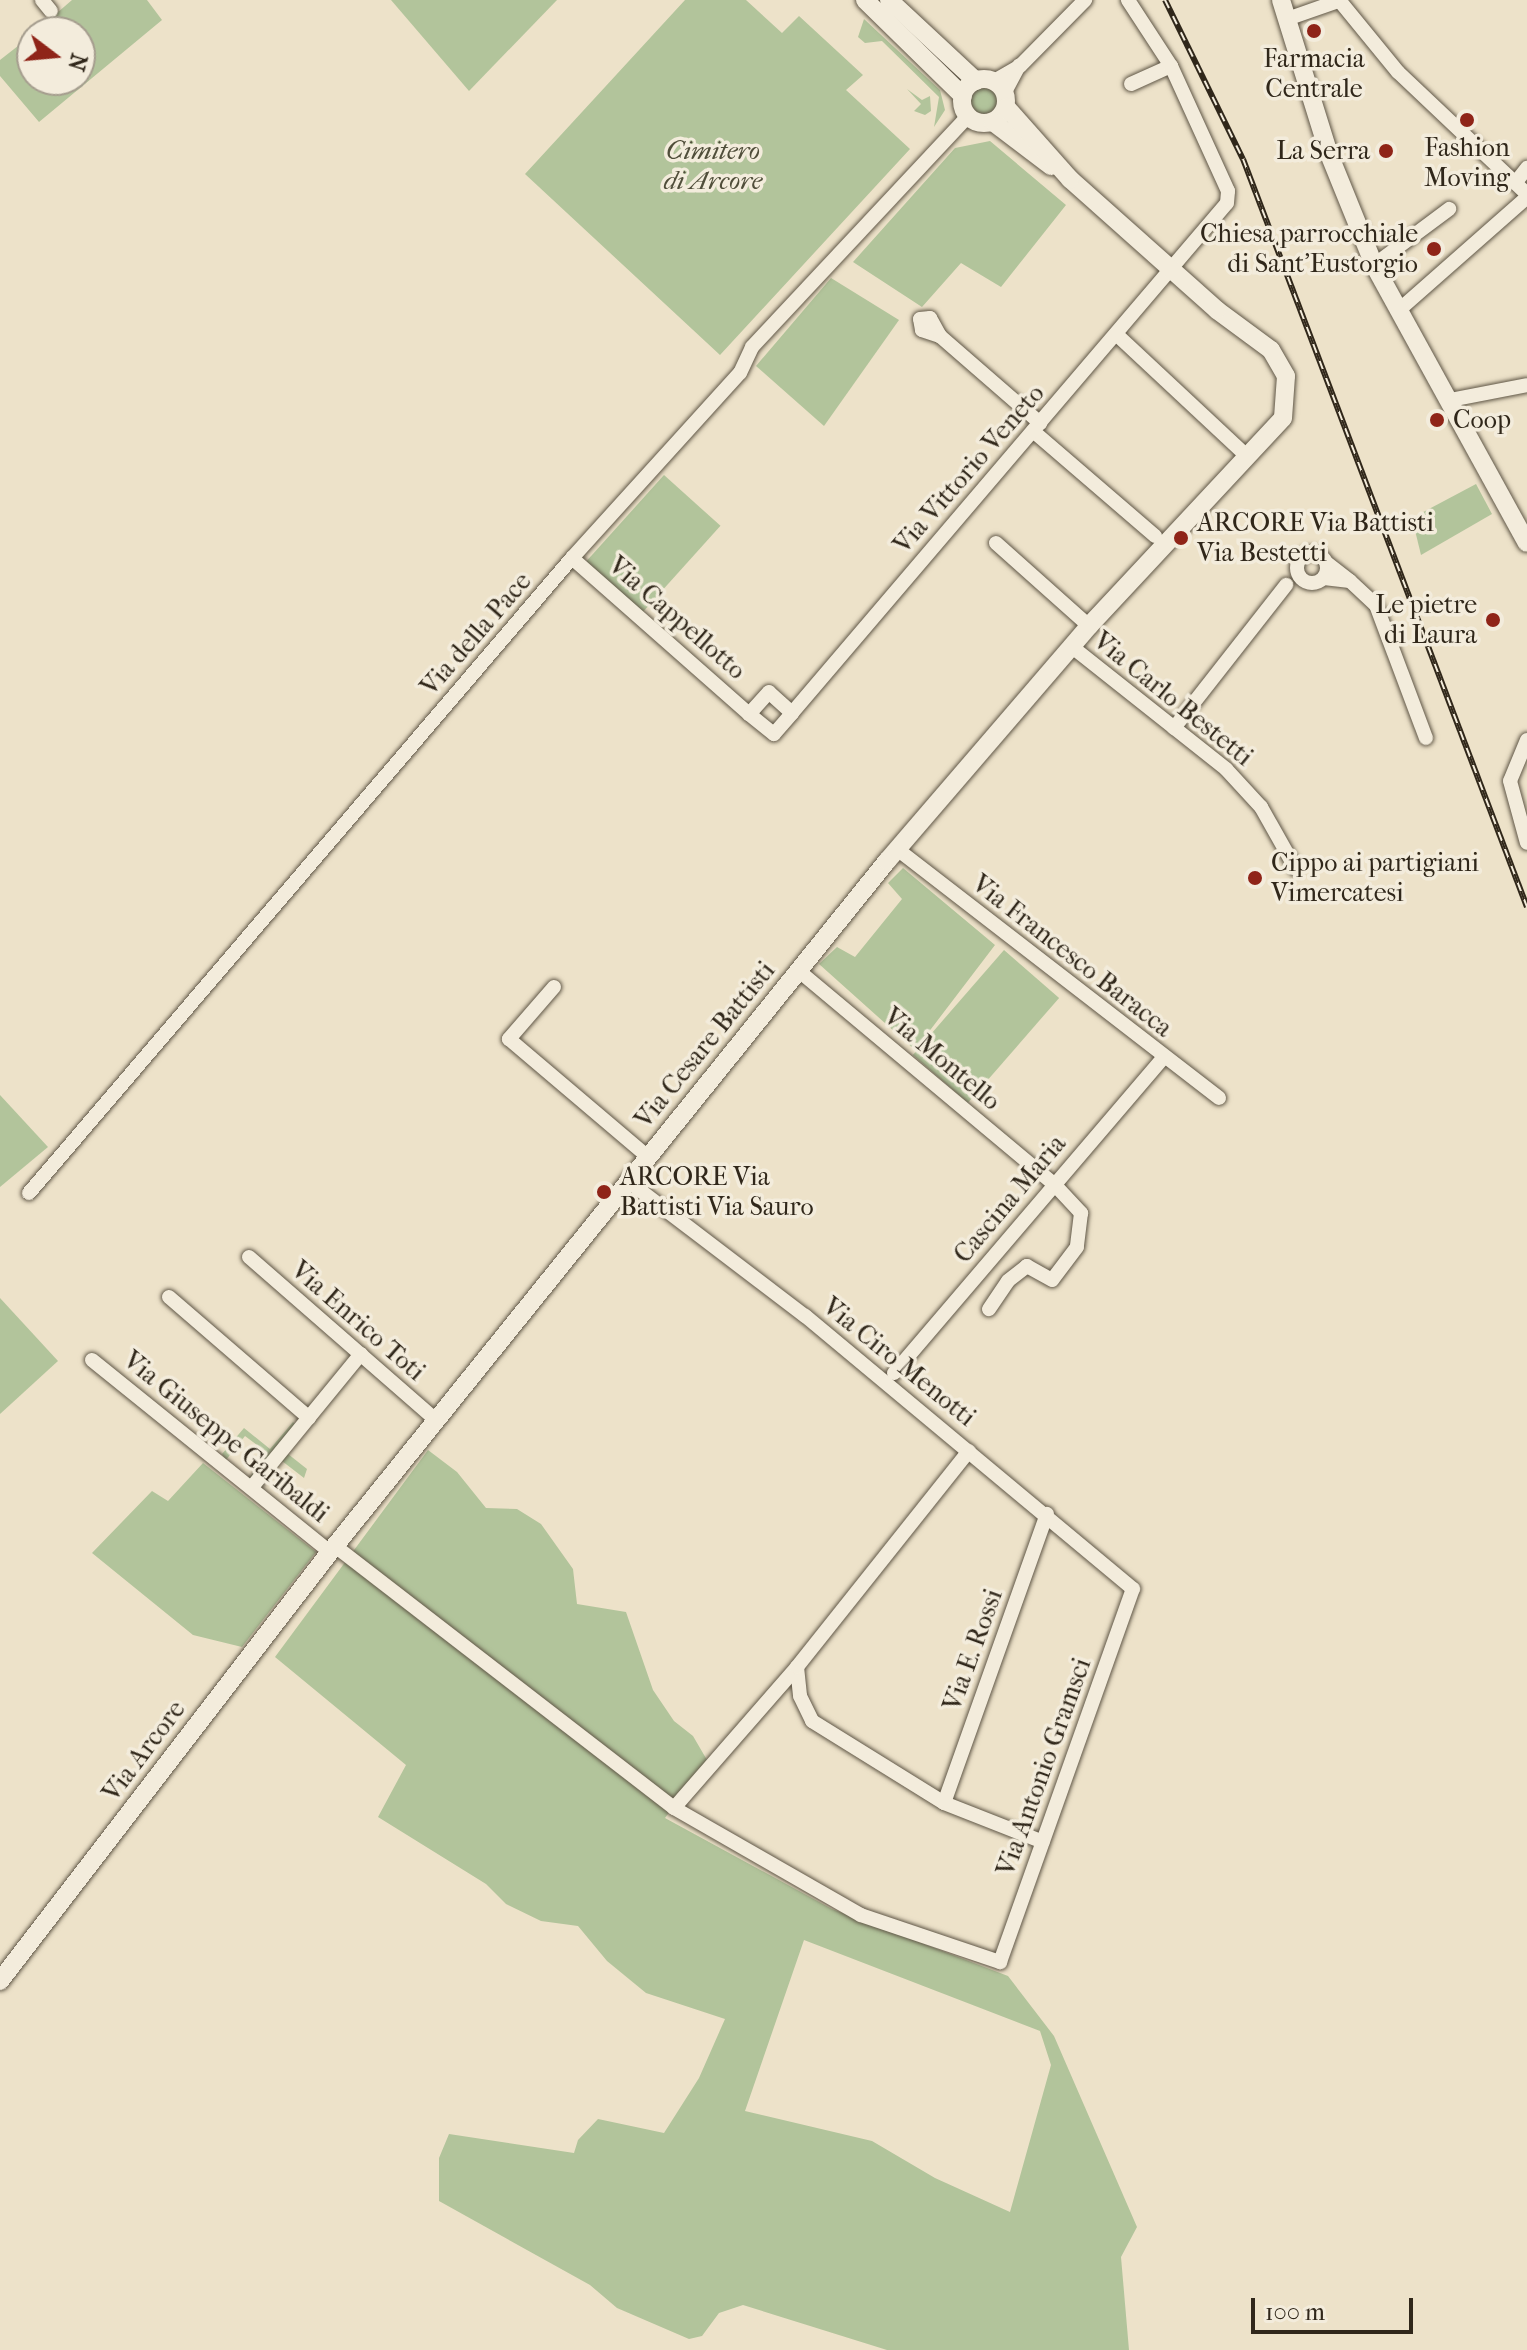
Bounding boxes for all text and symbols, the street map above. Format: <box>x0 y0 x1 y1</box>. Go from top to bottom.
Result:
north arrow <box>16 16 96 96</box>
marker: Farmacia Centrale <box>1305 22 1323 40</box>
place label: Farmacia Centrale <box>1263 43 1365 104</box>
text: N <box>62 50 92 74</box>
marker: Fashion Moving <box>1458 111 1476 129</box>
place label: Fashion Moving <box>1424 132 1510 194</box>
park label: Cimitero di Arcore <box>664 135 762 196</box>
place label: La Serra <box>1276 135 1370 167</box>
marker: La Serra <box>1377 142 1395 160</box>
place label: Chiesa parrocchiale di Sant'Eustorgio <box>1200 218 1418 280</box>
marker: Chiesa parrocchiale di Sant'Eustorgio <box>1425 240 1443 258</box>
street label: Via Vittorio Veneto <box>887 378 1051 560</box>
place label: Coop <box>1453 404 1511 436</box>
marker: Coop <box>1428 411 1446 429</box>
place label: ARCORE Via Battisti Via Bestetti <box>1197 507 1434 568</box>
marker: ARCORE Via Battisti Via Bestetti <box>1172 529 1190 547</box>
street label: Via Cappellotto <box>602 550 752 686</box>
street label: Via della Pace <box>414 566 538 702</box>
place label: Le pietre di Laura <box>1375 589 1477 650</box>
marker: Le pietre di Laura <box>1484 611 1502 629</box>
street label: Via Carlo Bestetti <box>1087 625 1259 773</box>
place label: Cippo ai partigiani Vimercatesi <box>1271 847 1479 908</box>
street label: Via Francesco Baracca <box>966 868 1178 1044</box>
marker: Cippo ai partigiani Vimercatesi <box>1246 869 1264 887</box>
street label: Via Cesare Battisti <box>628 955 782 1135</box>
street label: Via Montello <box>877 1001 1007 1117</box>
street label: Cascina Maria <box>947 1129 1073 1269</box>
place label: ARCORE Via Battisti Via Sauro <box>620 1161 814 1222</box>
marker: ARCORE Via Battisti Via Sauro <box>595 1183 613 1201</box>
street label: Via Enrico Toti <box>285 1254 431 1388</box>
street label: Via Ciro Menotti <box>816 1291 982 1433</box>
street label: Via Giuseppe Garibaldi <box>117 1345 335 1529</box>
street label: Via E. Rossi <box>937 1585 1009 1715</box>
street label: Via Antonio Gramsci <box>990 1654 1098 1880</box>
street label: Via Arcore <box>96 1694 192 1808</box>
scale bar <box>1255 2282 1417 2332</box>
text: 100 m <box>1265 2298 1325 2326</box>

